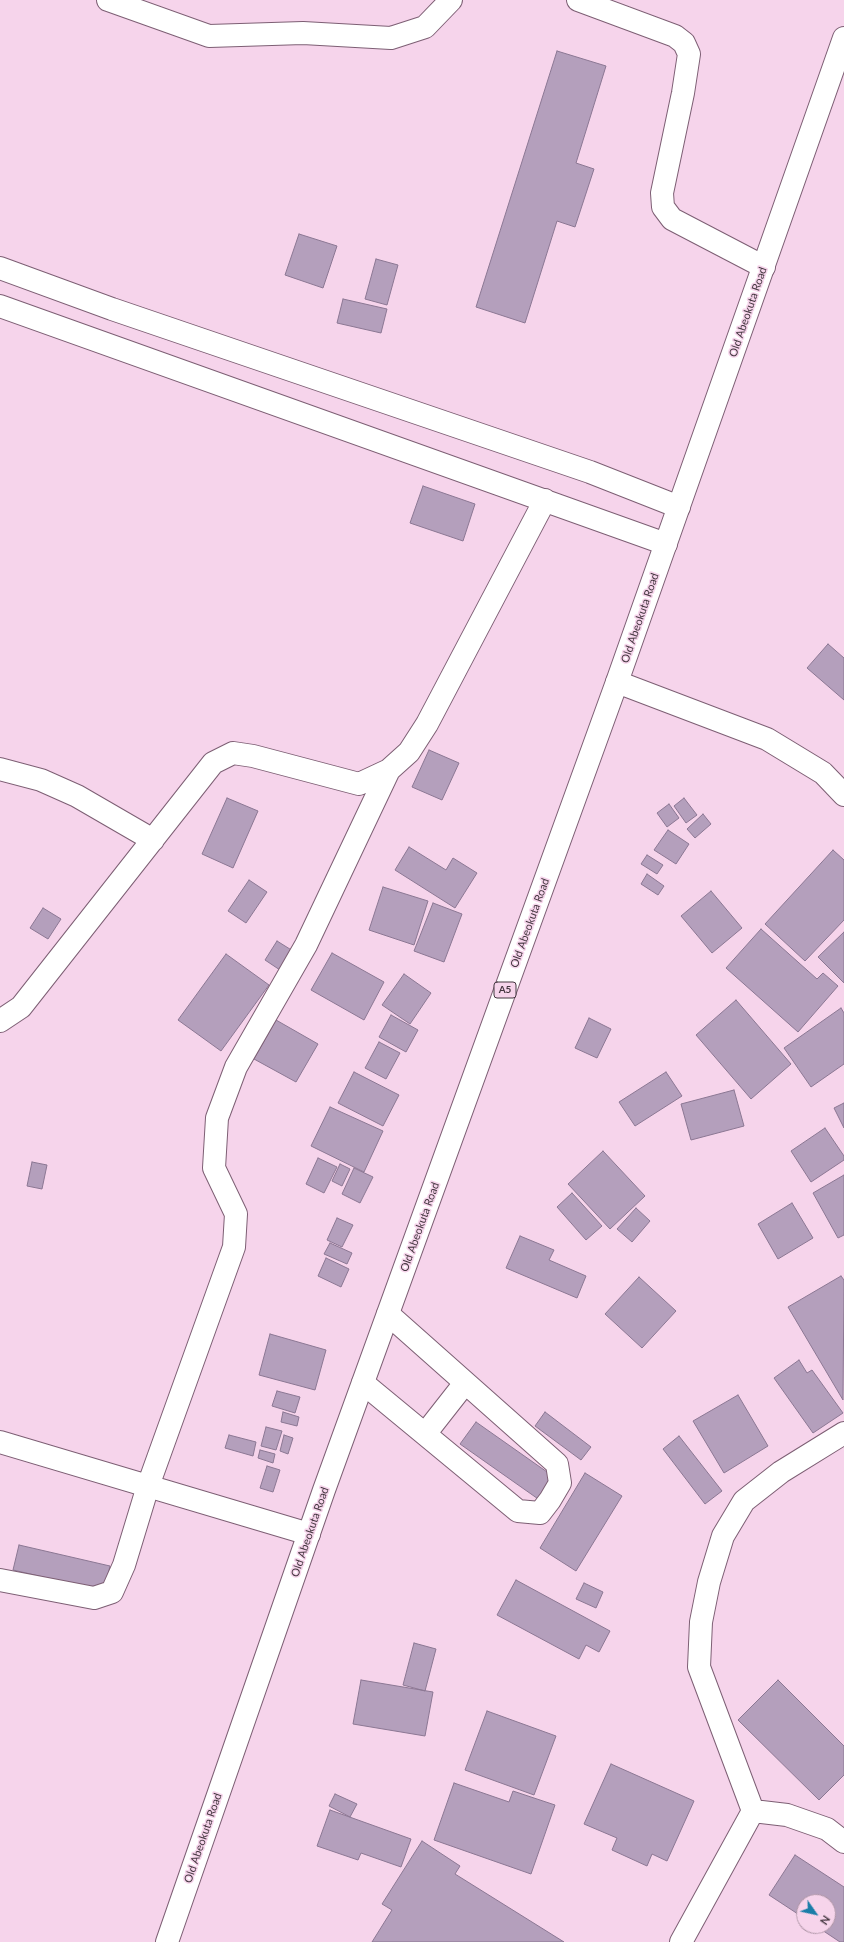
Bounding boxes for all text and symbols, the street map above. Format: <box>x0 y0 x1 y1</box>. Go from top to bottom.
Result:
street label: Old Abeokuta Road <box>726 265 770 359</box>
street label: Old Abeokuta Road <box>618 571 662 665</box>
street label: Old Abeokuta Road <box>508 876 552 970</box>
road number: A5 <box>494 982 516 998</box>
street label: Old Abeokuta Road <box>398 1180 442 1274</box>
street label: Old Abeokuta Road <box>288 1485 332 1579</box>
street label: Old Abeokuta Road <box>181 1791 225 1885</box>
north arrow <box>796 1894 836 1934</box>
text: N <box>818 1913 833 1928</box>

